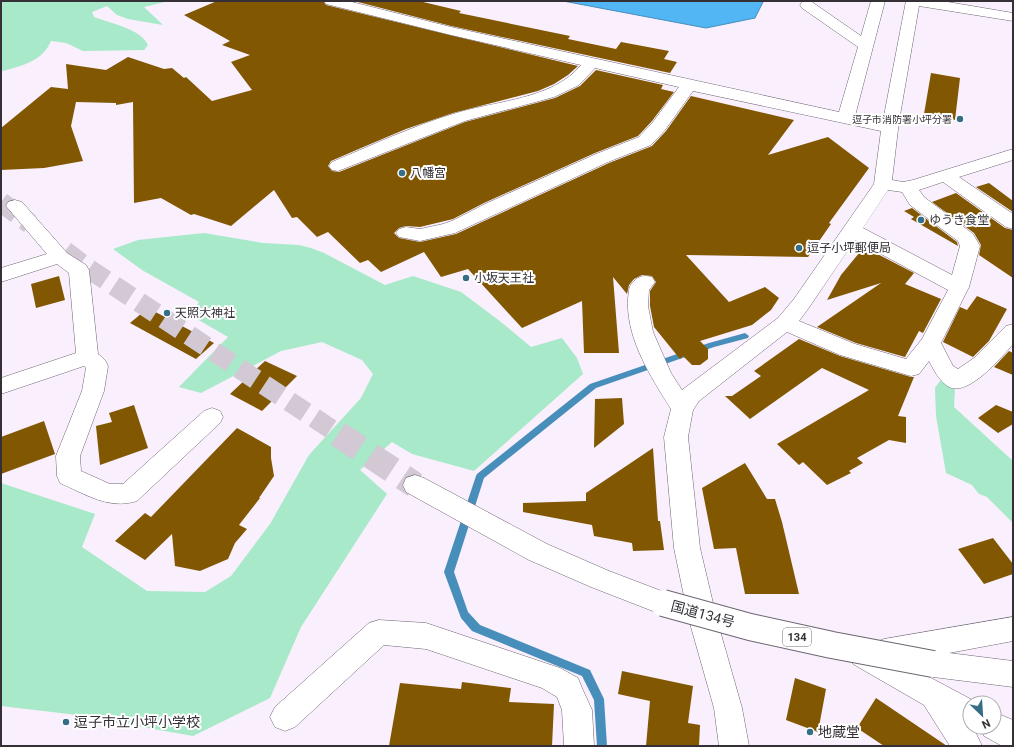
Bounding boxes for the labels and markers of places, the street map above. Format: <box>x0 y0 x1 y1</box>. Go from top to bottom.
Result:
place label: 逗子市消防署小坪分署 <box>852 114 952 125</box>
marker: 逗子市消防署小坪分署 <box>955 114 965 124</box>
place label: 八幡宮 <box>410 166 446 180</box>
marker: 八幡宮 <box>397 168 407 178</box>
place label: ゆうき食堂 <box>929 213 989 227</box>
marker: ゆうき食堂 <box>916 215 926 225</box>
place label: 逗子小坪郵便局 <box>807 241 891 255</box>
marker: 逗子小坪郵便局 <box>794 243 804 253</box>
place label: 小坂天王社 <box>474 271 534 285</box>
marker: 小坂天王社 <box>461 273 471 283</box>
place label: 天照大神社 <box>175 306 235 320</box>
marker: 天照大神社 <box>162 308 172 318</box>
place label: 逗子市立小坪小学校 <box>74 714 200 730</box>
marker: 逗子市立小坪小学校 <box>61 717 71 727</box>
place label: 地蔵堂 <box>818 724 860 740</box>
marker: 地蔵堂 <box>805 727 815 737</box>

